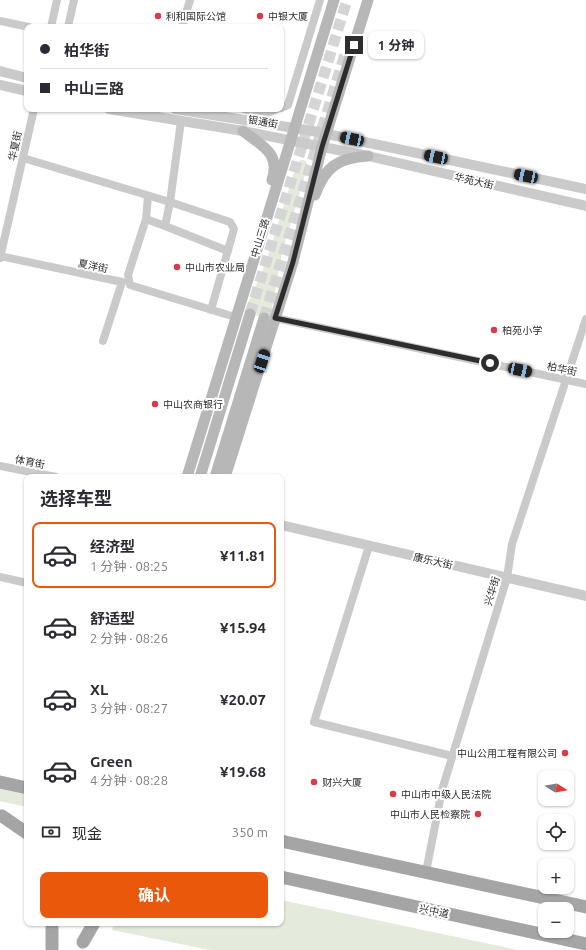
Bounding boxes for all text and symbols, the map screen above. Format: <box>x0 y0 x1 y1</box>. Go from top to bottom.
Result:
marker: 利和国际公馆 <box>153 11 163 21</box>
place label: 利和国际公馆 <box>166 11 226 22</box>
marker: 中银大厦 <box>255 11 265 21</box>
place label: 中银大厦 <box>268 11 308 22</box>
callout: 1 分钟 <box>368 31 424 59</box>
route end <box>345 36 363 54</box>
text: 1 分钟 <box>378 38 414 52</box>
text: 柏华街 <box>64 42 109 59</box>
text: 中山三路 <box>64 80 124 97</box>
street label: 银通街 <box>247 114 279 130</box>
street label: 华夏街 <box>7 130 23 162</box>
car <box>339 131 365 147</box>
car <box>423 149 449 165</box>
car <box>513 168 539 184</box>
street label: 华苑大街 <box>453 171 495 191</box>
street label: 中山三路 <box>249 217 271 259</box>
street label: 夏洋街 <box>77 258 109 274</box>
marker: 中山市农业局 <box>172 262 182 272</box>
place label: 中山市农业局 <box>185 262 245 273</box>
marker: 柏苑小学 <box>489 325 499 335</box>
place label: 柏苑小学 <box>502 325 542 336</box>
car <box>253 348 271 374</box>
route start <box>481 354 499 372</box>
street label: 柏华街 <box>546 361 578 377</box>
car <box>507 362 533 378</box>
marker: 中山农商银行 <box>150 399 160 409</box>
place label: 中山农商银行 <box>163 399 223 410</box>
street label: 体育街 <box>14 454 46 470</box>
text: 选择车型 <box>40 488 112 508</box>
icon: car <box>42 537 78 573</box>
text: 经济型 <box>90 538 135 555</box>
text: ¥11.81 <box>220 547 266 564</box>
street label: 康乐大街 <box>412 551 454 571</box>
text: 1 分钟 · 08:25 <box>90 559 168 573</box>
street label: 兴华街 <box>482 575 502 607</box>
icon: car <box>42 609 78 645</box>
text: 舒适型 <box>90 610 135 627</box>
text: ¥15.94 <box>220 619 266 636</box>
text: 2 分钟 · 08:26 <box>90 631 168 645</box>
icon: car <box>42 681 78 717</box>
text: XL <box>90 681 108 698</box>
text: ¥20.07 <box>220 691 266 708</box>
text: 3 分钟 · 08:27 <box>90 701 168 715</box>
place label: 中山公用工程有限公司 <box>457 748 557 759</box>
marker: 中山公用工程有限公司 <box>560 748 570 758</box>
icon: car <box>42 753 78 789</box>
text: Green <box>90 753 132 770</box>
text: ¥19.68 <box>220 763 266 780</box>
north arrow <box>538 770 574 806</box>
map controls <box>538 770 574 938</box>
text: 4 分钟 · 08:28 <box>90 773 168 787</box>
marker: 财兴大厦 <box>309 777 319 787</box>
place label: 财兴大厦 <box>322 777 362 788</box>
marker: 中山市中级人民法院 <box>388 789 398 799</box>
place label: 中山市中级人民法院 <box>401 789 491 800</box>
place label: 中山市人民检察院 <box>390 809 470 820</box>
marker: 中山市人民检察院 <box>473 809 483 819</box>
button: locate <box>538 814 574 850</box>
icon: cash <box>40 821 62 843</box>
text: 现金 <box>72 825 102 842</box>
text: 350 m <box>232 825 268 839</box>
button: + <box>538 858 574 894</box>
button: 确认 <box>40 872 268 918</box>
button: − <box>538 902 574 938</box>
street label: 兴中道 <box>418 903 450 919</box>

